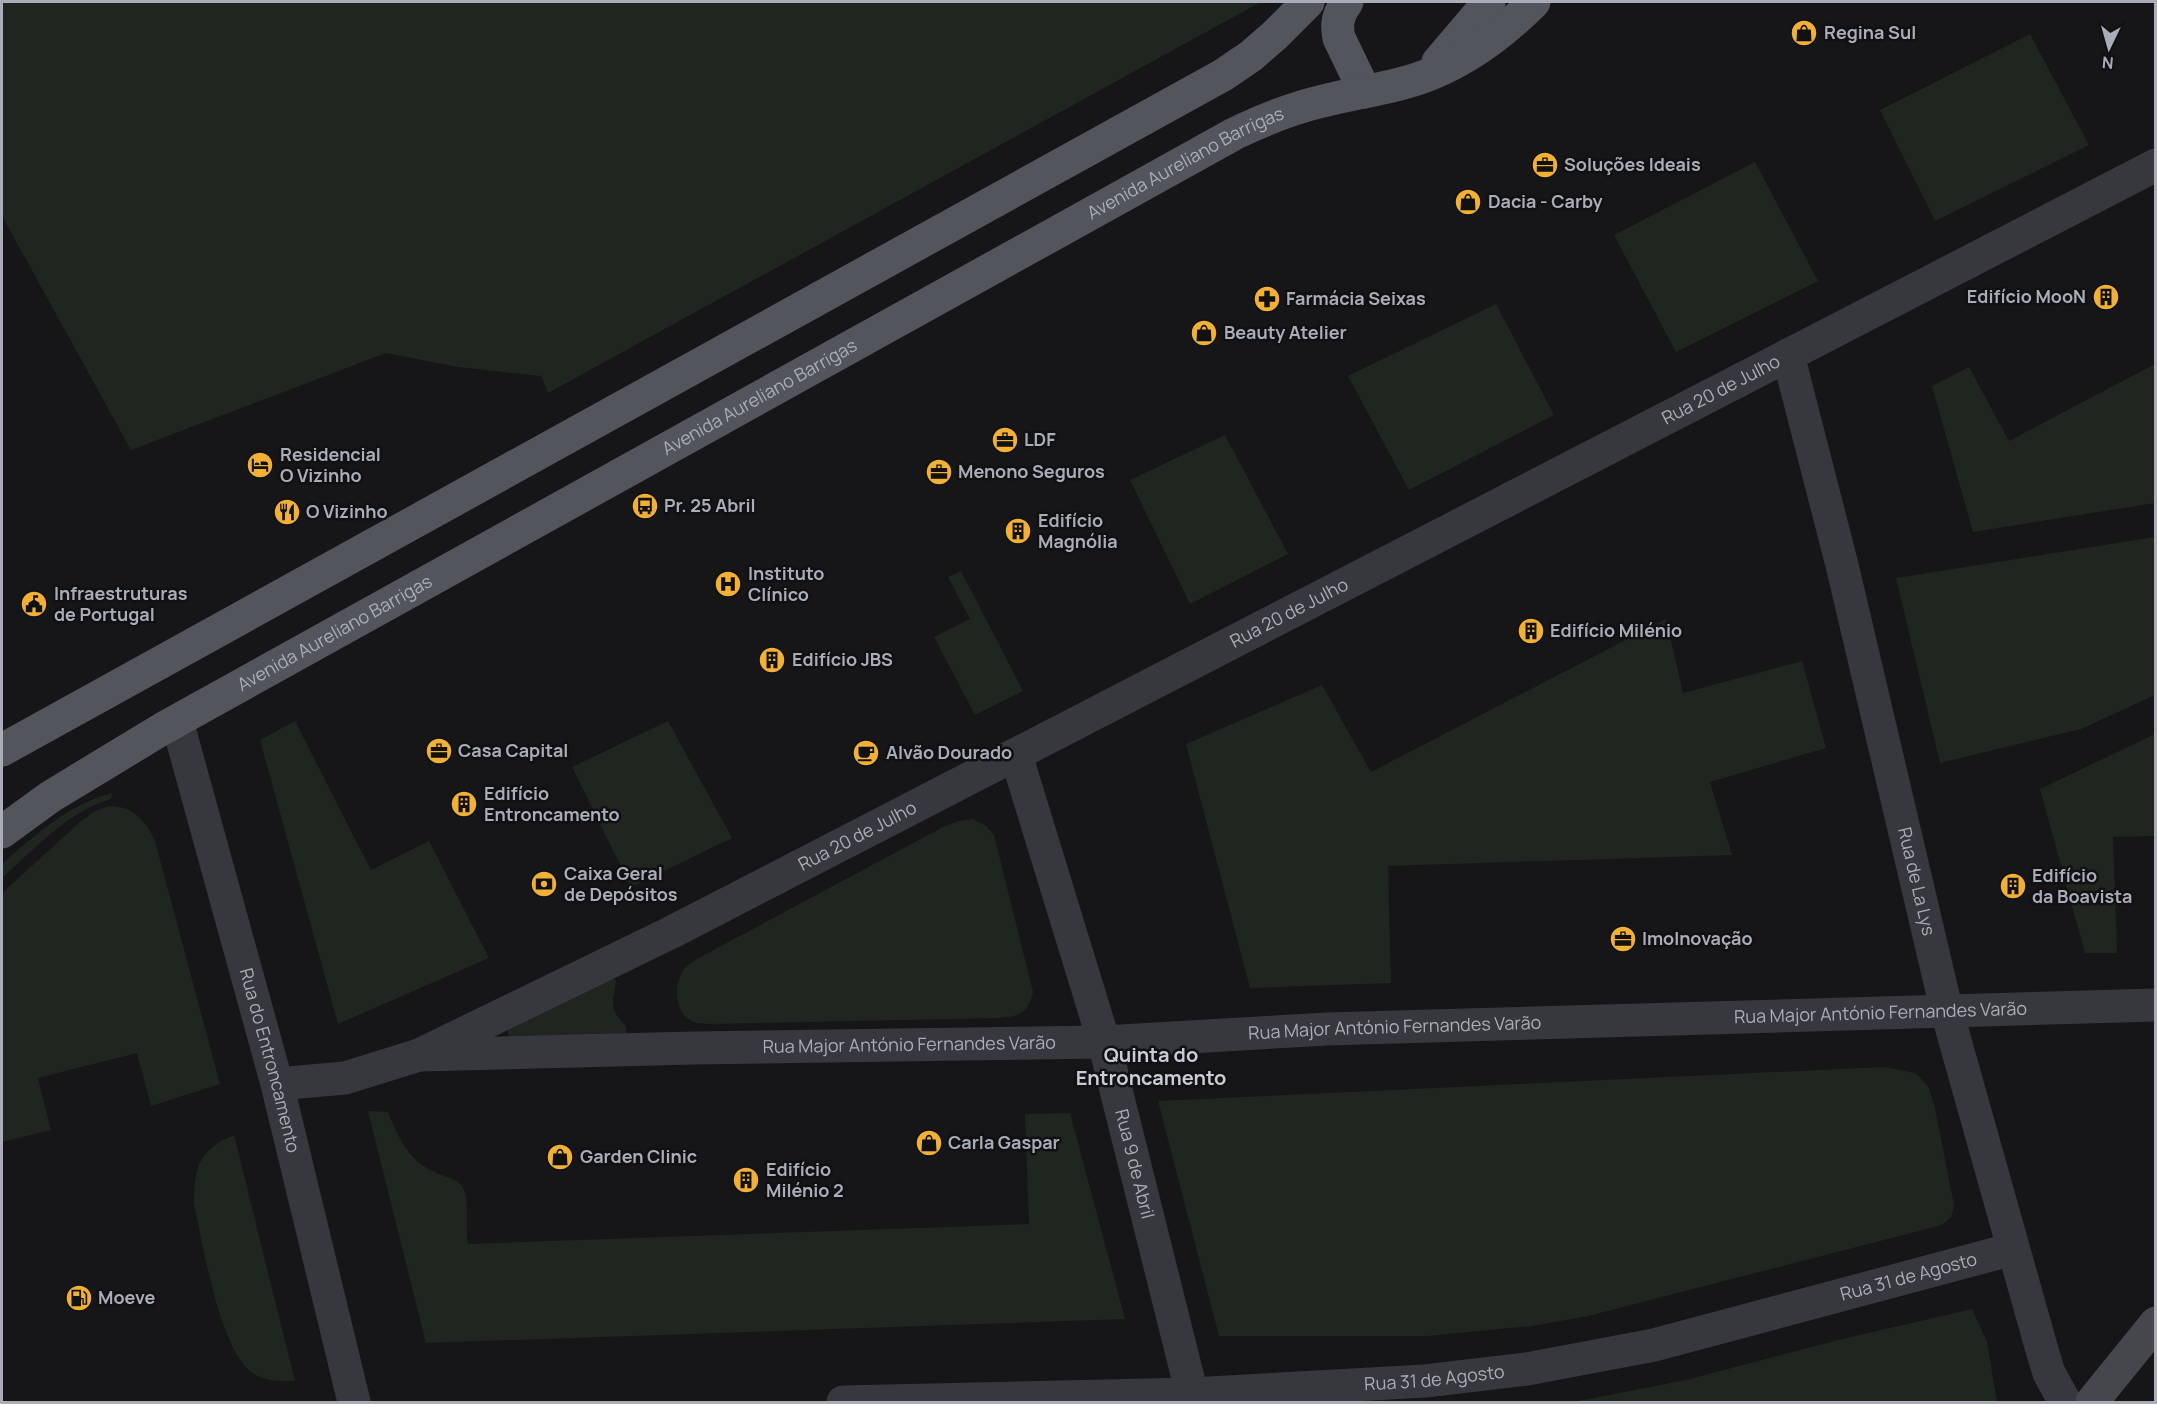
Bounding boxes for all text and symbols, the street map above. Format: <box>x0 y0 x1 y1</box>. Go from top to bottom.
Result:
shop icon: Regina Sul <box>1789 18 1819 48</box>
north arrow <box>2079 18 2139 78</box>
place label: Regina Sul <box>1824 20 1916 44</box>
text: N <box>2101 51 2114 74</box>
street label: Avenida Aureliano Barrigas <box>1082 101 1287 224</box>
office icon: Soluções Ideais <box>1530 150 1560 180</box>
place label: Soluções Ideais <box>1564 152 1701 176</box>
shop icon: Dacia - Carby <box>1453 187 1483 217</box>
place label: Dacia - Carby <box>1488 189 1603 213</box>
building icon: Edifício MooN <box>2091 282 2121 312</box>
pharmacy icon: Farmácia Seixas <box>1252 284 1282 314</box>
place label: Edifício MooN <box>1967 284 2086 308</box>
place label: Farmácia Seixas <box>1286 286 1426 310</box>
shop icon: Beauty Atelier <box>1189 318 1219 348</box>
place label: Beauty Atelier <box>1224 320 1347 344</box>
street label: Avenida Aureliano Barrigas <box>657 333 861 460</box>
street label: Rua 20 de Julho <box>1657 349 1784 429</box>
office icon: LDF <box>990 425 1020 455</box>
place label: LDF <box>1024 427 1056 451</box>
place label: Residencial O Vizinho <box>280 442 381 487</box>
hotel icon: Residencial O Vizinho <box>245 450 275 480</box>
office icon: Menono Seguros <box>924 457 954 487</box>
place label: Menono Seguros <box>958 459 1105 483</box>
bus stop icon: Pr. 25 Abril <box>630 491 660 521</box>
place label: Pr. 25 Abril <box>664 493 756 517</box>
restaurant icon: O Vizinho <box>272 497 302 527</box>
place label: O Vizinho <box>306 499 388 523</box>
place label: Edifício Magnólia <box>1038 508 1118 553</box>
building icon: Edifício Magnólia <box>1003 516 1033 546</box>
place label: Instituto Clínico <box>748 561 824 606</box>
street label: Avenida Aureliano Barrigas <box>232 568 436 696</box>
hospital icon: Instituto Clínico <box>713 569 743 599</box>
street label: Rua 20 de Julho <box>1225 572 1352 653</box>
place label: Infraestruturas de Portugal <box>54 581 188 626</box>
public building icon: Infraestruturas de Portugal <box>19 589 49 619</box>
building icon: Edifício Milénio <box>1516 616 1546 646</box>
place label: Edifício Milénio <box>1550 618 1682 642</box>
building icon: Edifício JBS <box>757 645 787 675</box>
place label: Edifício JBS <box>792 647 893 671</box>
office icon: Casa Capital <box>424 736 454 766</box>
place label: Casa Capital <box>458 738 568 762</box>
cafe icon: Alvão Dourado <box>851 738 881 768</box>
place label: Alvão Dourado <box>886 740 1012 764</box>
place label: Edifício Entroncamento <box>484 781 620 826</box>
building icon: Edifício Entroncamento <box>449 789 479 819</box>
street label: Rua 20 de Julho <box>794 795 920 876</box>
street label: Rua de La Lys <box>1893 825 1942 938</box>
place label: Caixa Geral de Depósitos <box>564 861 678 906</box>
place label: Edifício da Boavista <box>2032 863 2132 908</box>
bank icon: Caixa Geral de Depósitos <box>529 869 559 899</box>
building icon: Edifício da Boavista <box>1998 871 2028 901</box>
office icon: ImoInovação <box>1608 924 1638 954</box>
place label: ImoInovação <box>1642 926 1753 950</box>
street label: Rua do Entroncamento <box>235 965 306 1155</box>
street label: Rua Major António Fernandes Varão <box>1734 996 2027 1028</box>
street label: Rua Major António Fernandes Varão <box>1248 1010 1542 1045</box>
street label: Rua Major António Fernandes Varão <box>762 1030 1056 1058</box>
district label: Quinta do Entroncamento <box>1076 1041 1226 1091</box>
street label: Rua 9 de Abril <box>1110 1106 1161 1221</box>
shop icon: Carla Gaspar <box>914 1128 944 1158</box>
place label: Carla Gaspar <box>948 1130 1060 1154</box>
shop icon: Garden Clinic <box>545 1142 575 1172</box>
place label: Garden Clinic <box>580 1144 697 1168</box>
place label: Edifício Milénio 2 <box>766 1157 844 1202</box>
building icon: Edifício Milénio 2 <box>731 1165 761 1195</box>
street label: Rua 31 de Agosto <box>1837 1246 1979 1306</box>
fuel station icon: Moeve <box>64 1283 94 1313</box>
place label: Moeve <box>98 1285 156 1309</box>
street label: Rua 31 de Agosto <box>1364 1359 1506 1395</box>

